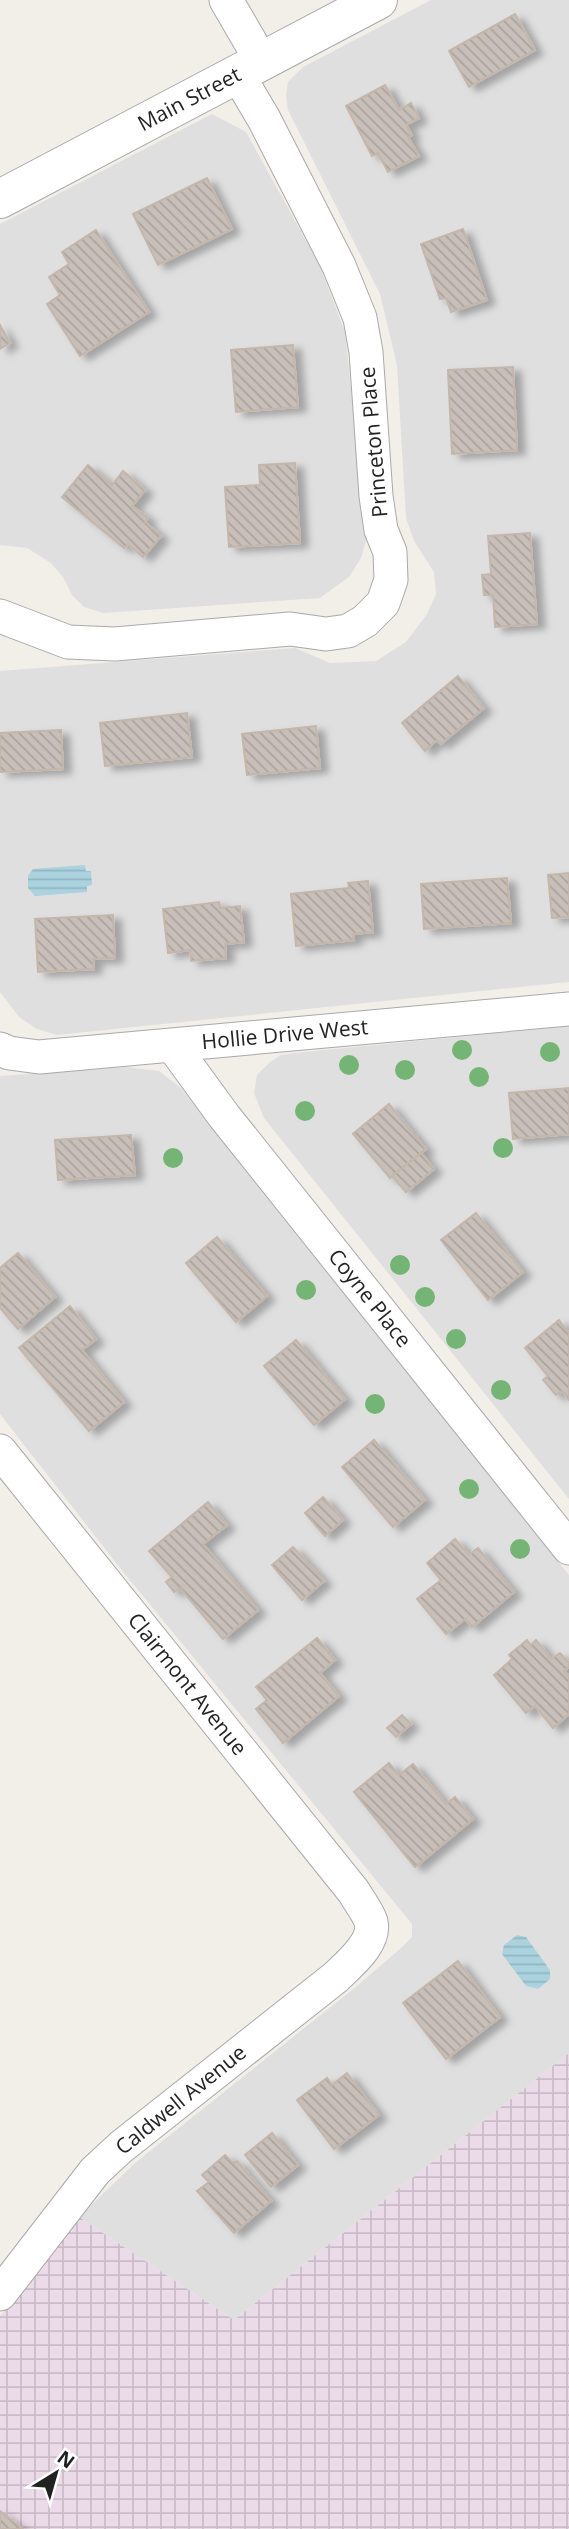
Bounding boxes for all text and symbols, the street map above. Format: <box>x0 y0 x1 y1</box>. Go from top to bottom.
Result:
street label: Main Street <box>132 60 245 137</box>
street label: Princeton Place <box>352 366 394 519</box>
street label: Hollie Drive West <box>200 1012 369 1055</box>
street label: Coyne Place <box>323 1243 418 1353</box>
street label: Clairmont Avenue <box>122 1606 254 1761</box>
street label: Caldwell Avenue <box>109 2038 251 2161</box>
north arrow <box>21 2438 91 2508</box>
text: N <box>52 2444 80 2474</box>

